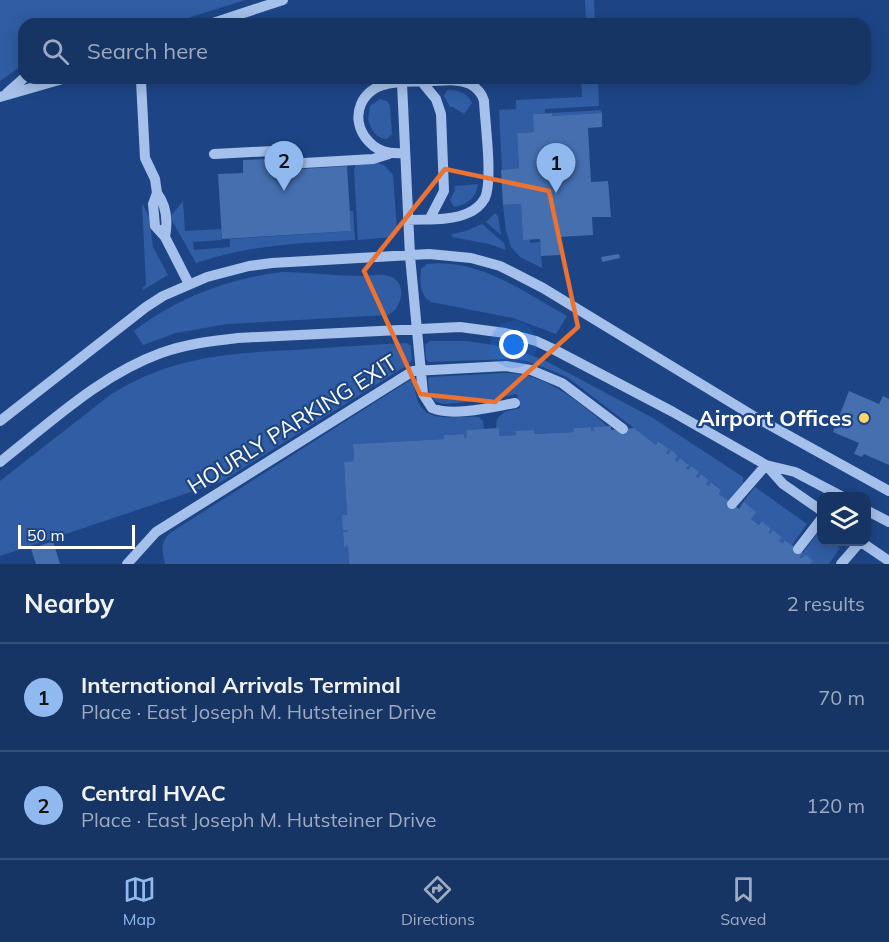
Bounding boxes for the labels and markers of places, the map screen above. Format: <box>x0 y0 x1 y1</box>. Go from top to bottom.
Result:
pin: 2 <box>264 142 304 191</box>
pin: 1 <box>536 144 576 193</box>
place label: Airport Offices <box>698 404 852 432</box>
marker: Airport Offices <box>857 411 871 425</box>

